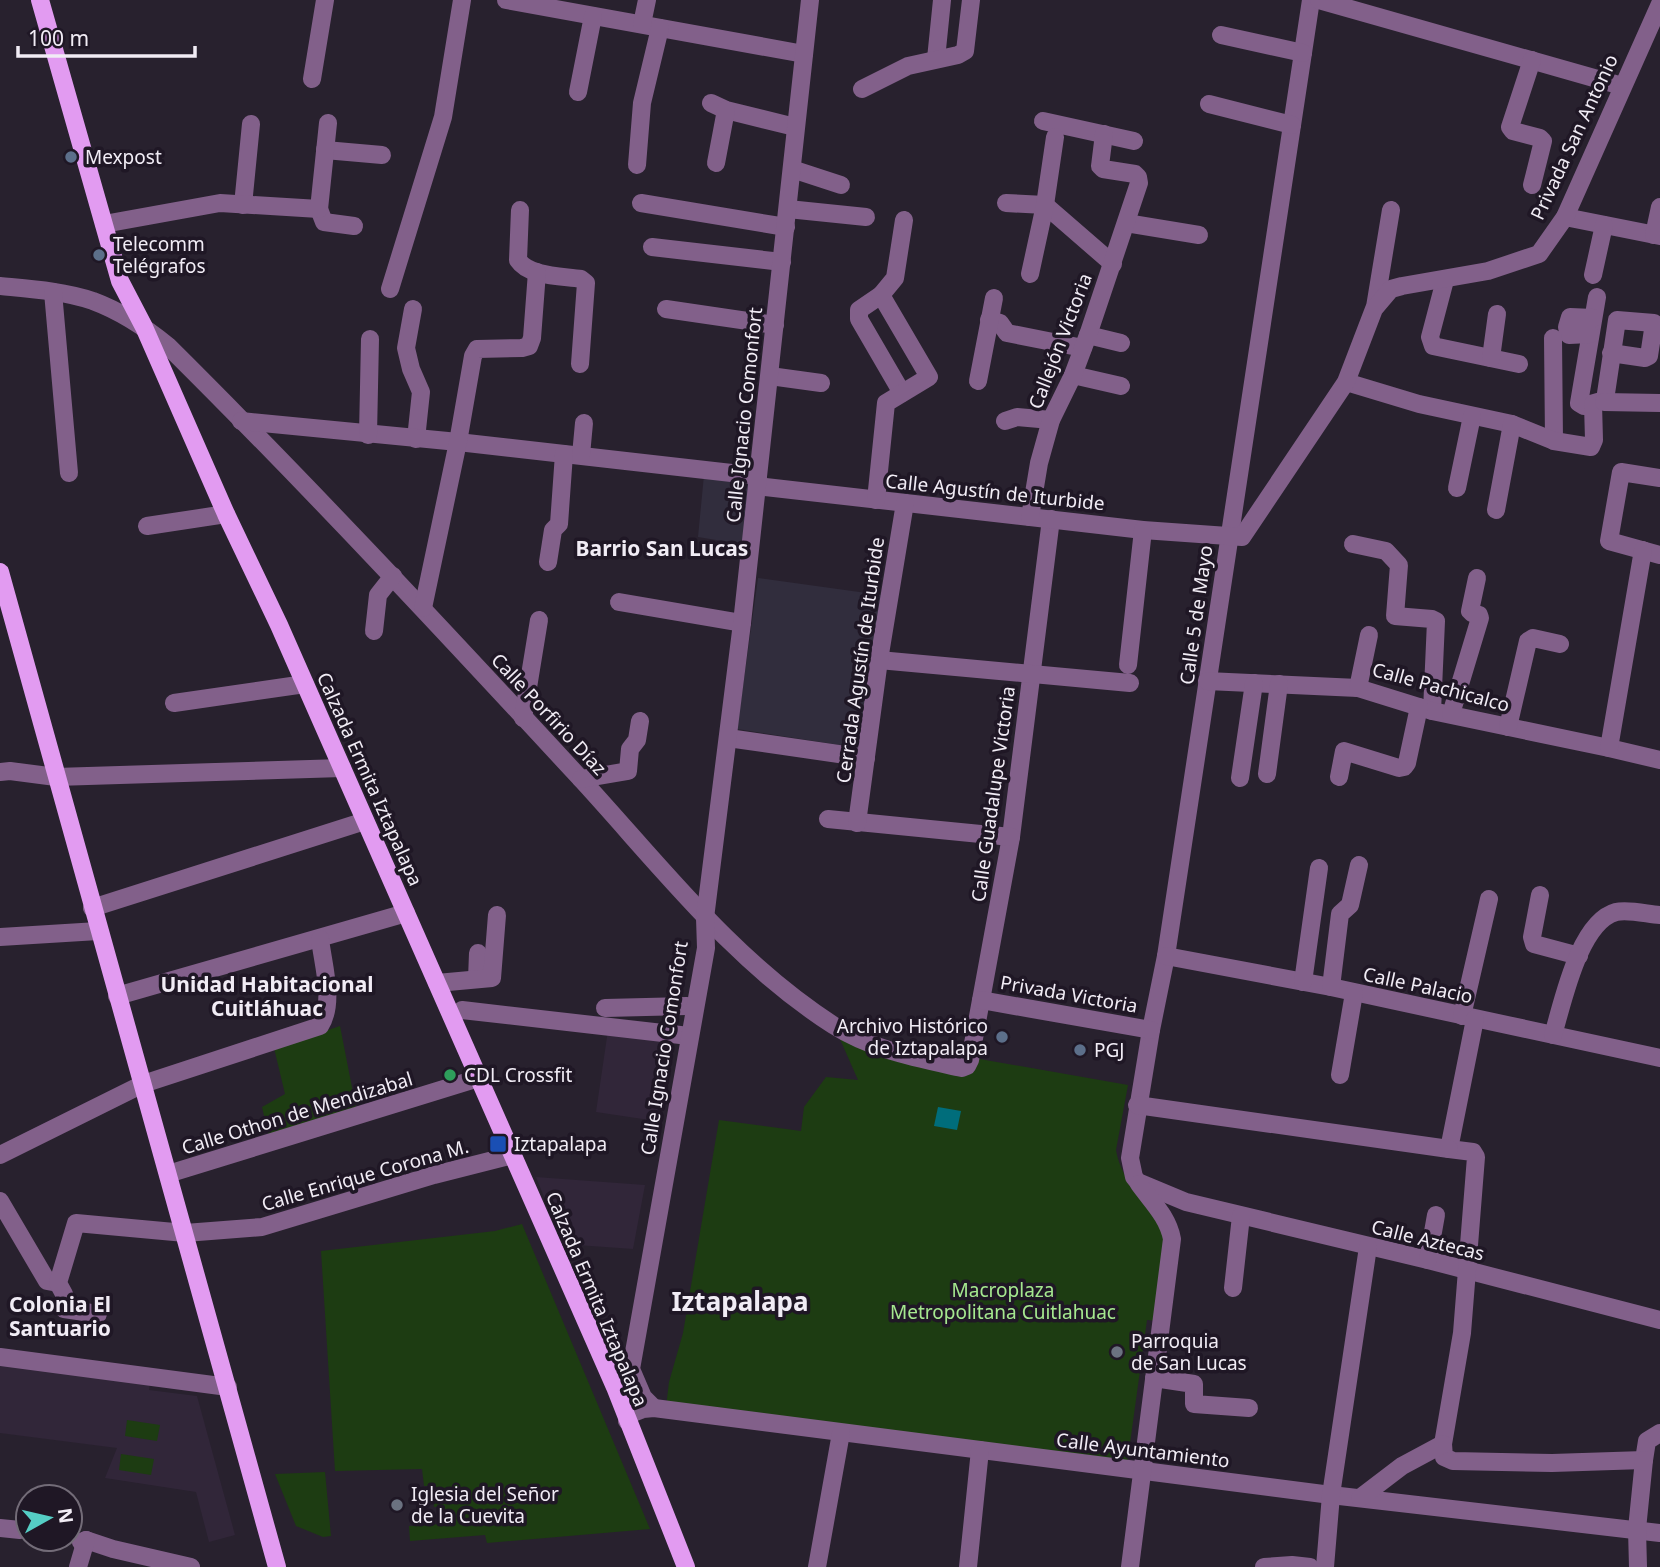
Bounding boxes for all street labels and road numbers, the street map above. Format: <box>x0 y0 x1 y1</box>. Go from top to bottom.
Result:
street label: Privada San Antonio <box>1524 50 1624 224</box>
street label: Callejón Victoria <box>1022 269 1098 413</box>
street label: Calle Ignacio Comonfort <box>720 306 768 524</box>
street label: Calle Agustín de Iturbide <box>884 468 1106 516</box>
street label: Cerrada Agustín de Iturbide <box>830 535 890 785</box>
street label: Calle 5 de Mayo <box>1173 544 1219 686</box>
street label: Calle Porfirio Díaz <box>486 647 612 781</box>
street label: Calle Pachicalco <box>1369 656 1513 718</box>
street label: Calzada Ermita Iztapalapa <box>311 668 429 890</box>
street label: Calle Guadalupe Victoria <box>965 684 1021 904</box>
street label: Calle Ignacio Comonfort <box>634 939 694 1157</box>
street label: Calle Palacio <box>1361 961 1475 1009</box>
street label: Privada Victoria <box>998 969 1140 1019</box>
street label: Calle Othon de Mendizabal <box>178 1065 416 1161</box>
street label: Calle Enrique Corona M. <box>258 1133 472 1217</box>
street label: Calzada Ermita Iztapalapa <box>540 1188 654 1410</box>
street label: Calle Aztecas <box>1369 1213 1487 1267</box>
street label: Calle Ayuntamiento <box>1055 1426 1231 1474</box>

